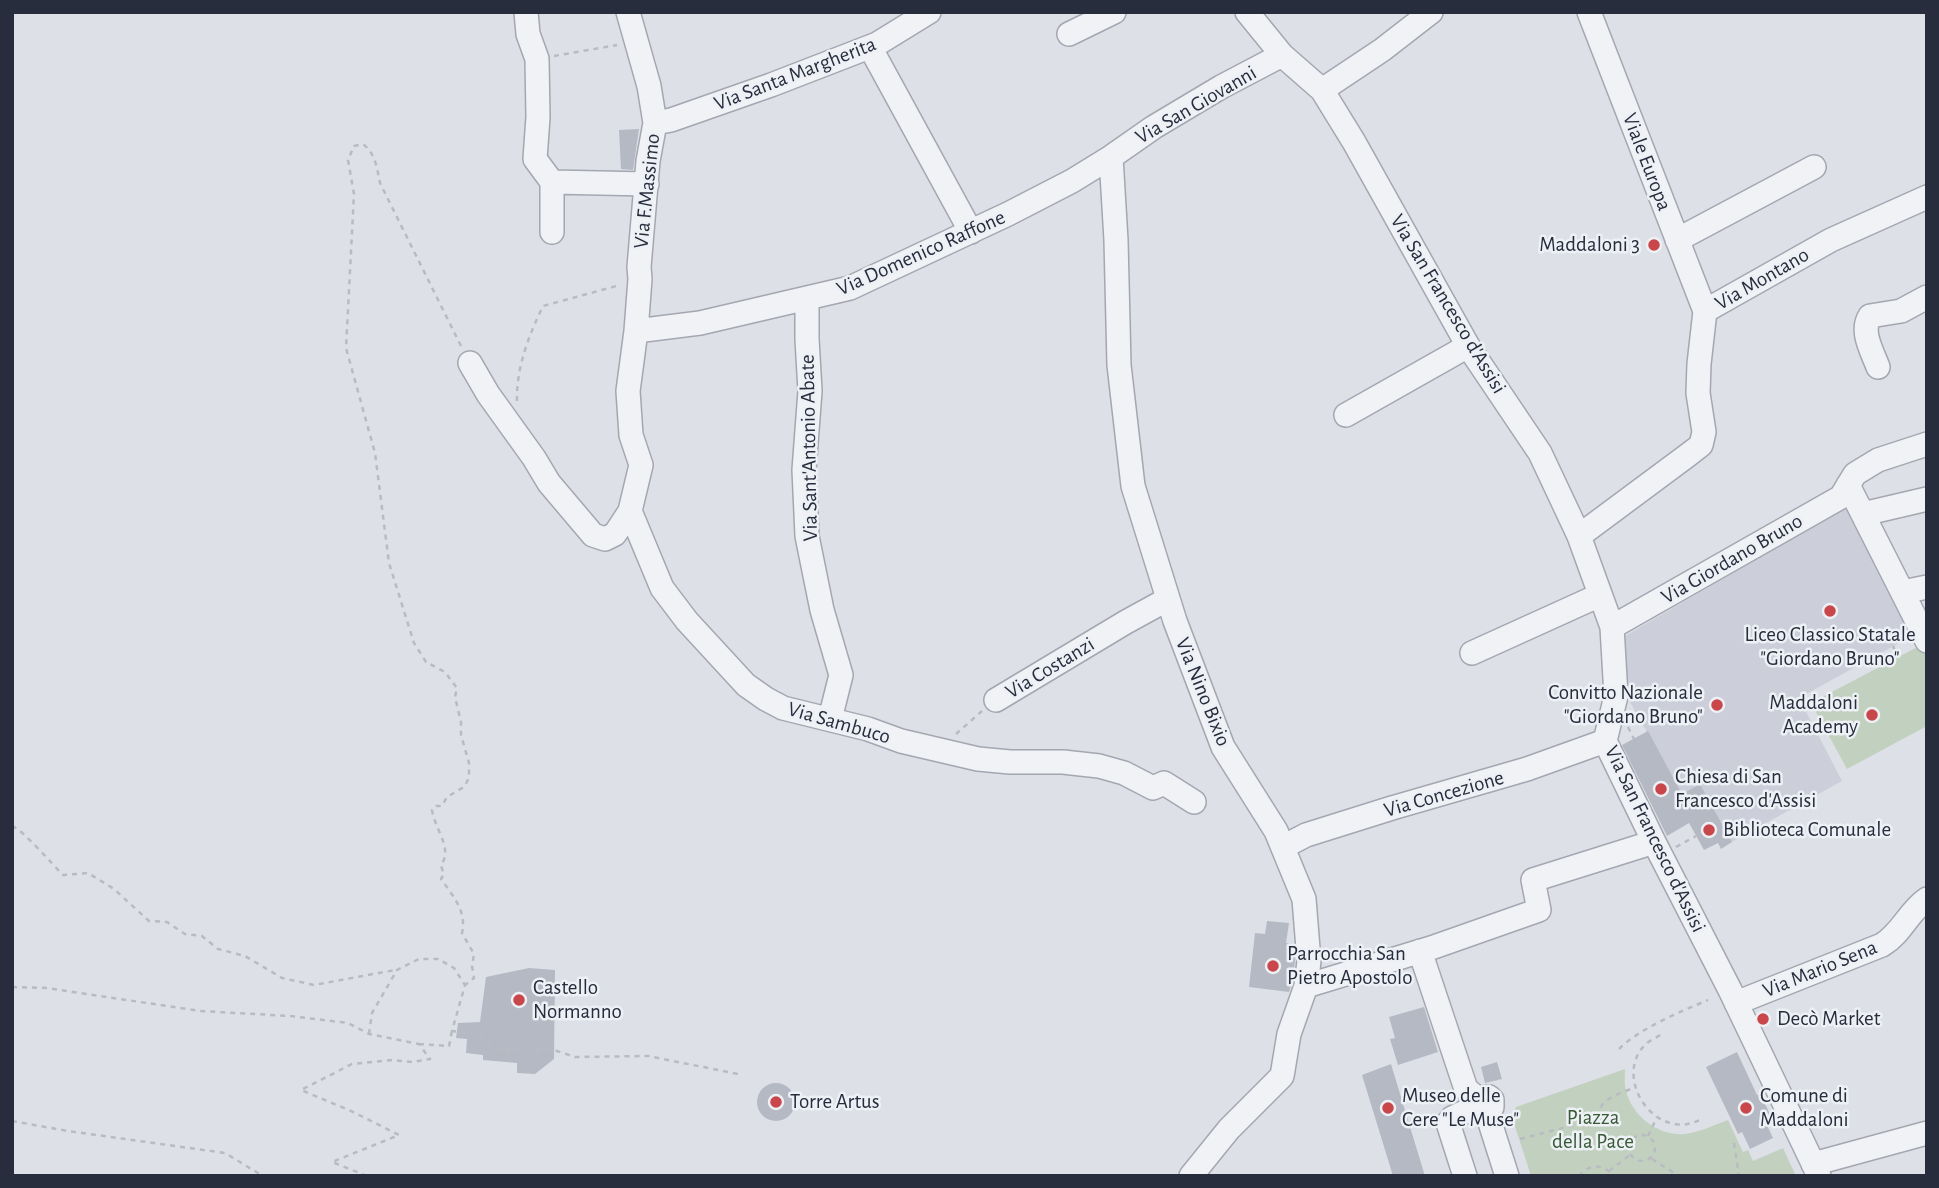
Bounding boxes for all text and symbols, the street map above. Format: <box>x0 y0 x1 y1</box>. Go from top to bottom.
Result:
street label: Via Santa Margherita <box>710 32 880 116</box>
street label: Via San Giovanni <box>1131 60 1261 150</box>
street label: Viale Europa <box>1617 110 1677 214</box>
street label: Via F.Massimo <box>628 132 666 250</box>
street label: Via Domenico Raffone <box>833 205 1009 301</box>
street label: Via San Francesco d'Assisi <box>1384 210 1512 398</box>
place label: Maddaloni 3 <box>1539 232 1640 258</box>
marker: Maddaloni 3 <box>1646 237 1662 253</box>
street label: Via Montano <box>1710 242 1814 316</box>
street label: Via Sant'Antonio Abate <box>795 354 823 542</box>
street label: Via Giordano Bruno <box>1657 508 1807 610</box>
marker: Liceo Classico Statale "Giordano Bruno" <box>1822 603 1838 619</box>
place label: Liceo Classico Statale "Giordano Bruno" <box>1744 622 1916 672</box>
street label: Via Costanzi <box>1001 632 1099 704</box>
street label: Via Nino Bixio <box>1170 634 1236 750</box>
place label: Convitto Nazionale "Giordano Bruno" <box>1548 680 1703 730</box>
place label: Maddaloni Academy <box>1769 690 1858 740</box>
street label: Via Sambuco <box>785 696 893 750</box>
marker: Convitto Nazionale "Giordano Bruno" <box>1709 697 1725 713</box>
marker: Maddaloni Academy <box>1864 707 1880 723</box>
street label: Via San Francesco d'Assisi <box>1599 741 1711 937</box>
place label: Chiesa di San Francesco d'Assisi <box>1675 764 1816 814</box>
street label: Via Concezione <box>1381 765 1507 823</box>
marker: Chiesa di San Francesco d'Assisi <box>1653 781 1669 797</box>
place label: Biblioteca Comunale <box>1723 817 1891 843</box>
marker: Biblioteca Comunale <box>1701 822 1717 838</box>
street label: Via Mario Sena <box>1759 935 1881 1003</box>
place label: Parrocchia San Pietro Apostolo <box>1287 941 1413 991</box>
marker: Parrocchia San Pietro Apostolo <box>1265 958 1281 974</box>
place label: Castello Normanno <box>533 975 622 1025</box>
marker: Castello Normanno <box>511 992 527 1008</box>
place label: Decò Market <box>1777 1006 1880 1032</box>
marker: Decò Market <box>1755 1011 1771 1027</box>
place label: Museo delle Cere "Le Muse" <box>1402 1083 1519 1133</box>
place label: Comune di Maddaloni <box>1760 1083 1849 1133</box>
place label: Torre Artus <box>790 1089 880 1115</box>
marker: Torre Artus <box>768 1094 784 1110</box>
marker: Museo delle Cere "Le Muse" <box>1380 1100 1396 1116</box>
marker: Comune di Maddaloni <box>1738 1100 1754 1116</box>
park label: Piazza della Pace <box>1552 1105 1634 1155</box>

